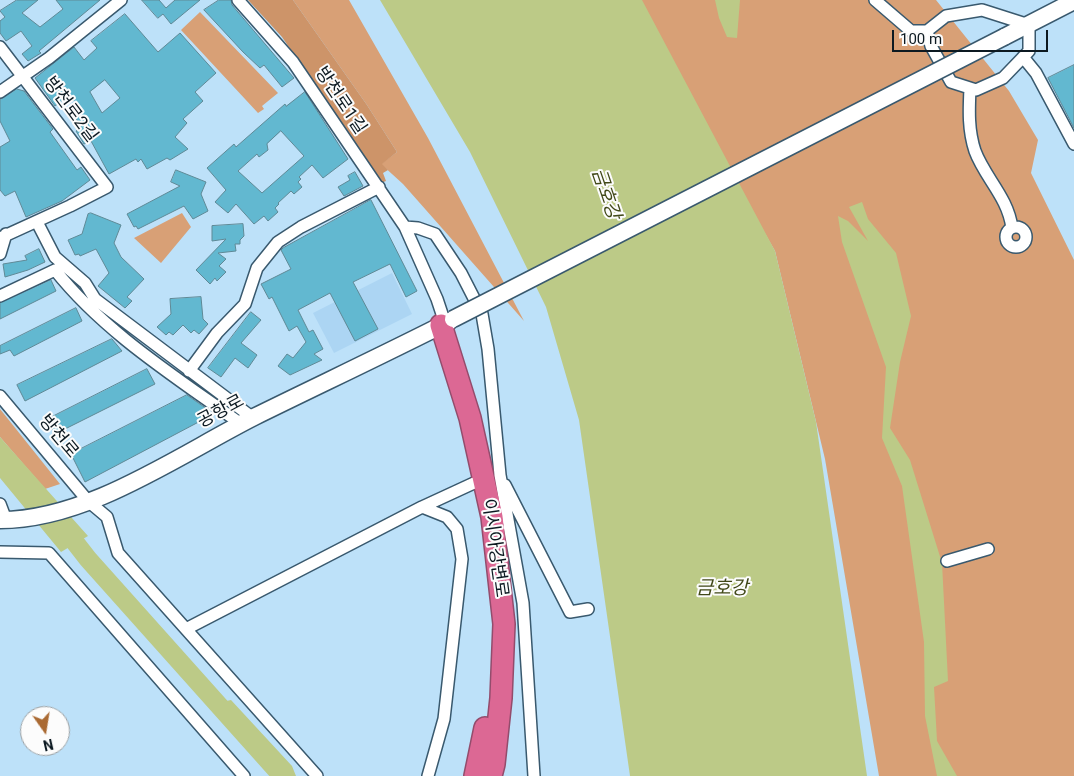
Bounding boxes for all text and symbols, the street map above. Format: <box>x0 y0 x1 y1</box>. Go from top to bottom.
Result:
scale bar <box>894 20 1050 52</box>
text: 100 m <box>900 30 942 48</box>
street label: 방천로1길 <box>310 63 370 139</box>
street label: 방천로2길 <box>38 73 102 147</box>
water label: 금호강 <box>586 165 624 223</box>
street label: 공항로 <box>194 391 248 433</box>
street label: 방천로 <box>34 411 82 463</box>
street label: 이시아강변로 <box>476 497 512 599</box>
water label: 금호강 <box>696 578 748 600</box>
north arrow <box>20 706 70 756</box>
text: N <box>42 736 55 754</box>

